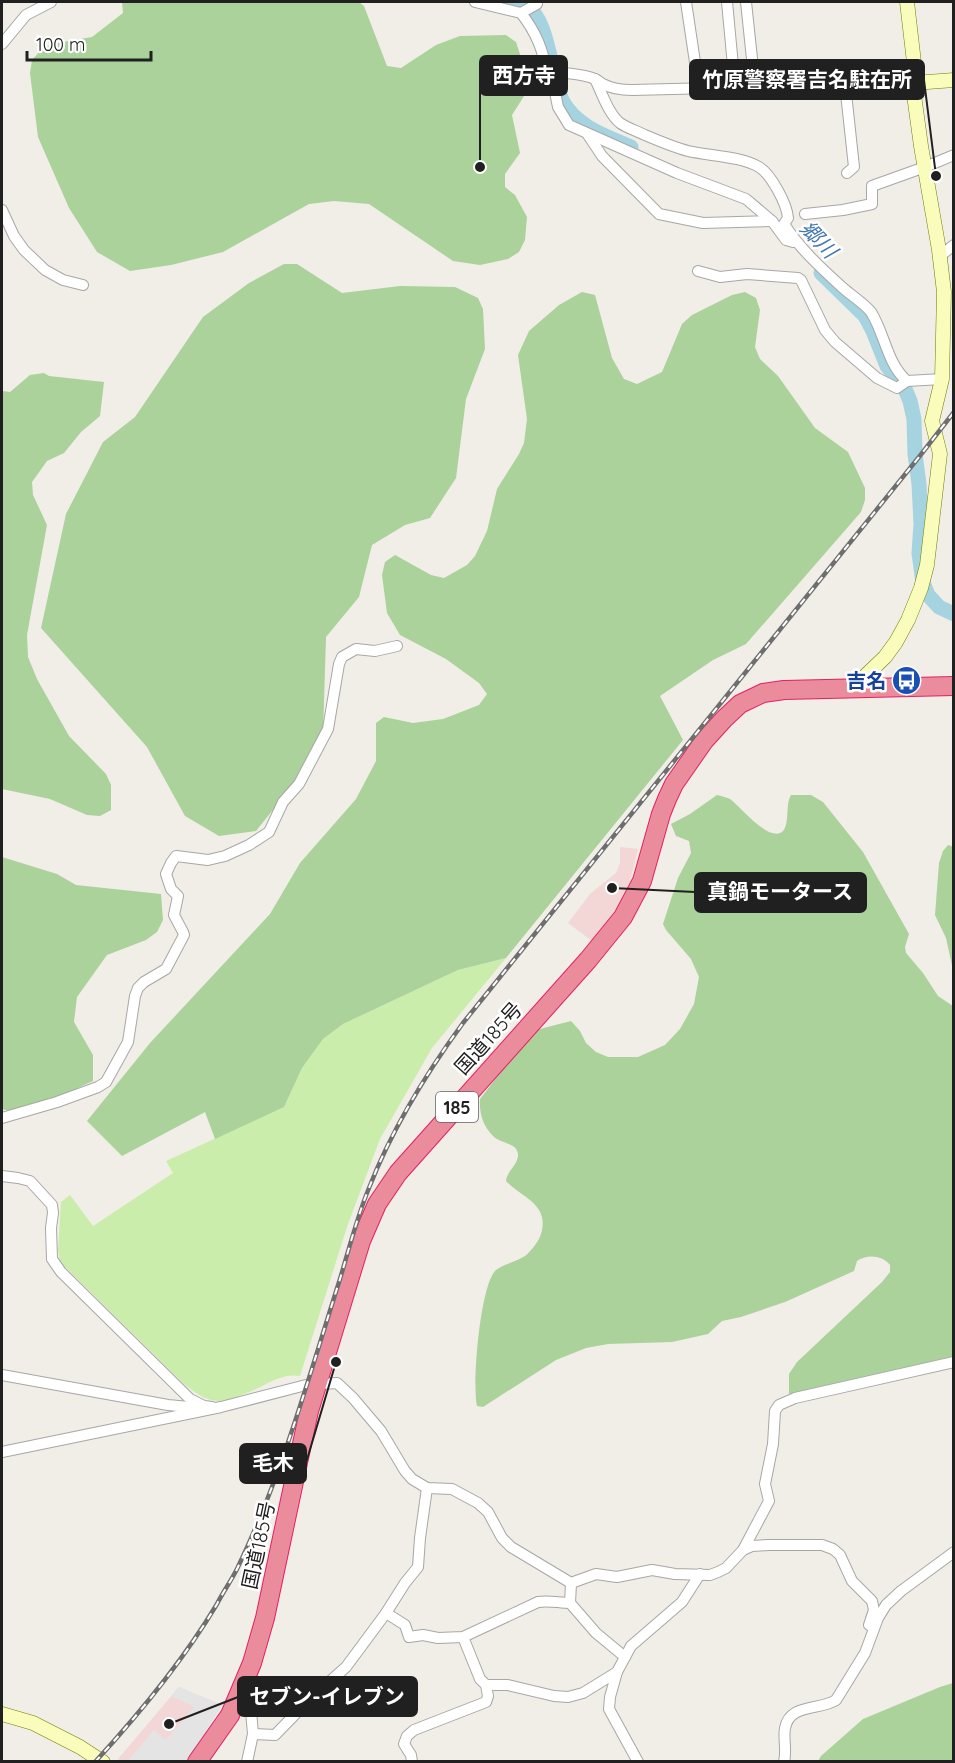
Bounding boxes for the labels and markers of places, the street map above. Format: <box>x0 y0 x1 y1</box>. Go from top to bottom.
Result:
callout: 西方寺 <box>480 56 567 95</box>
callout: 竹原警察署吉名駐在所 <box>690 60 924 99</box>
bus stop icon: 吉名 <box>891 664 923 696</box>
place label: 吉名 <box>846 668 886 693</box>
callout: 真鍋モータース <box>695 873 866 912</box>
callout: 毛木 <box>240 1444 306 1483</box>
callout: セブン-イレブン <box>238 1677 417 1716</box>

